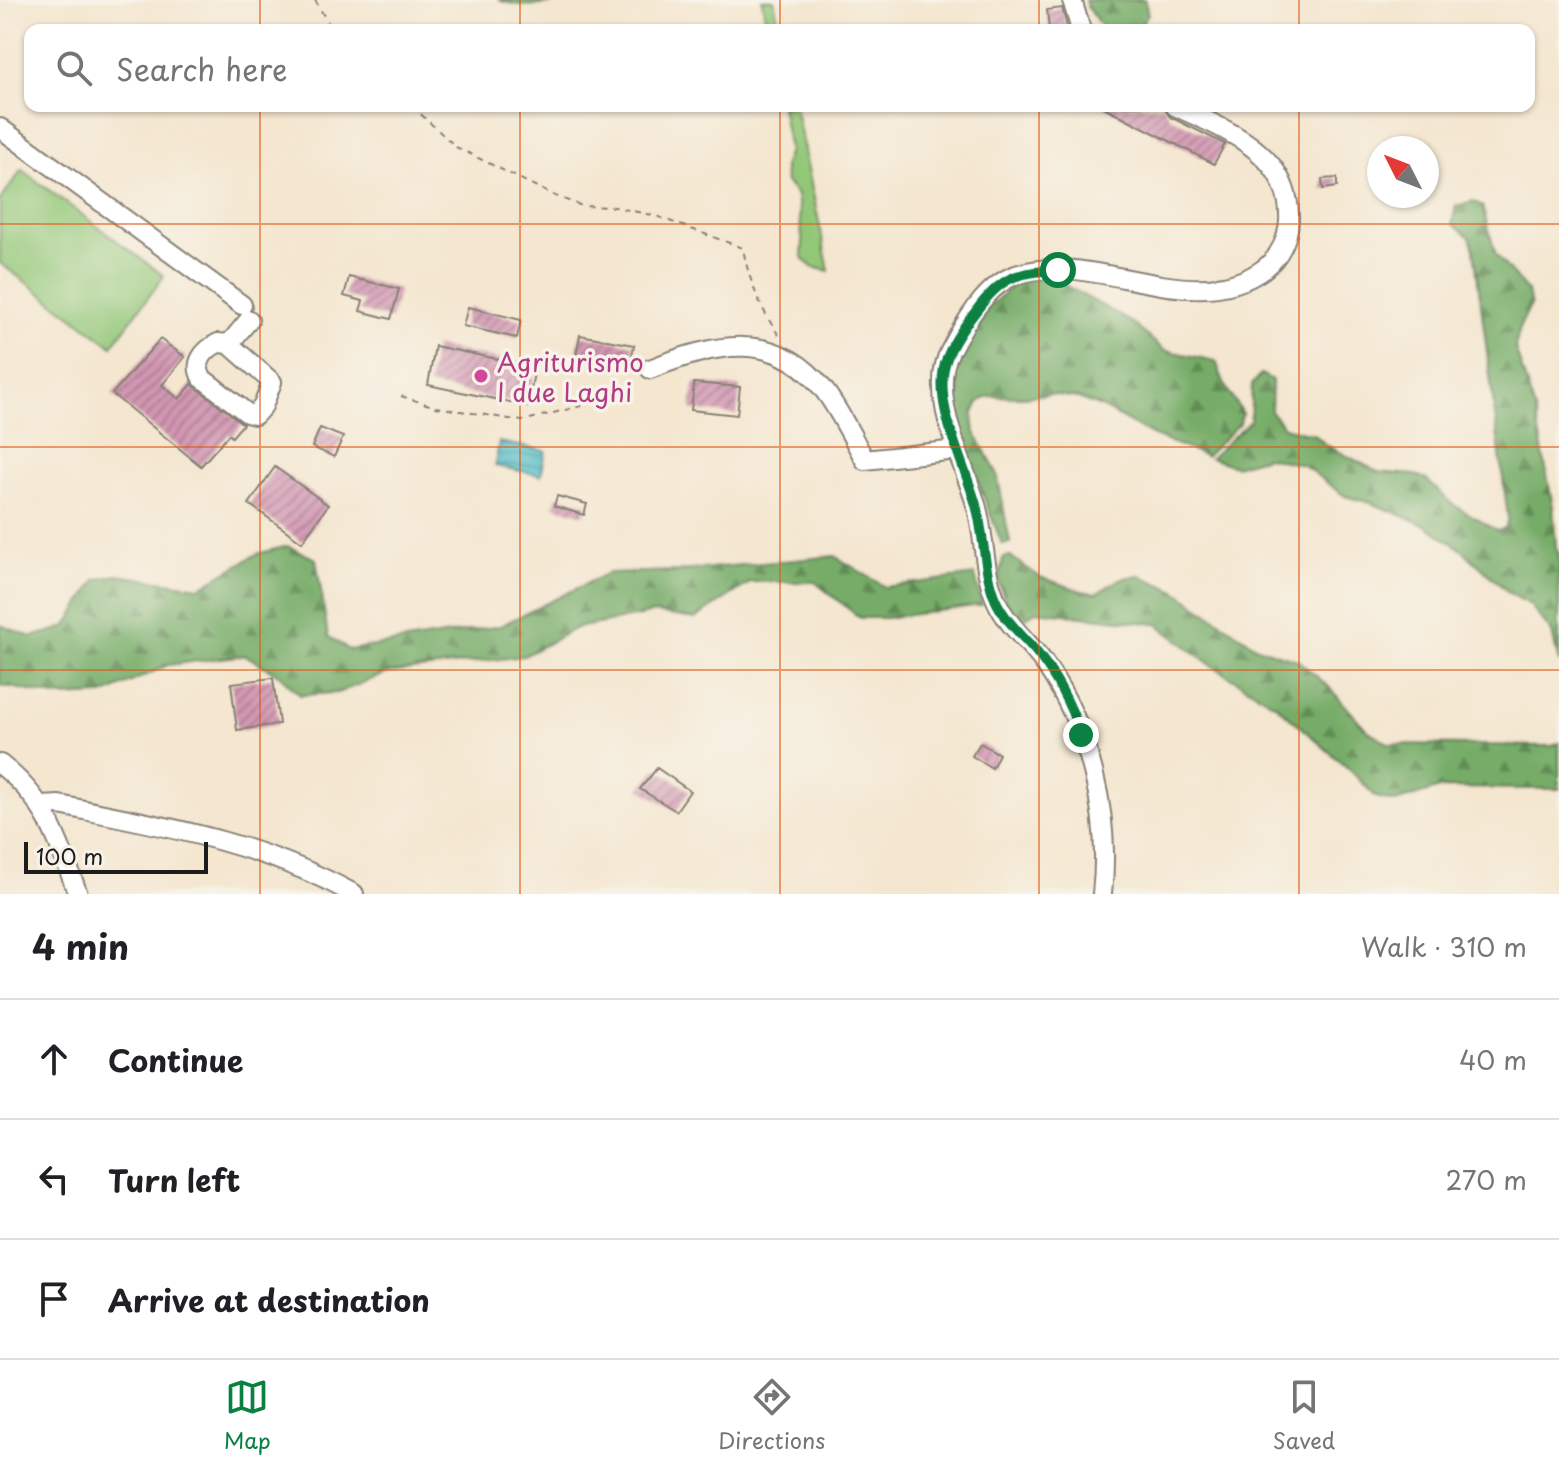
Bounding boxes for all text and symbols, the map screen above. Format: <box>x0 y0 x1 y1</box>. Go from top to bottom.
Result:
search box <box>24 24 1535 112</box>
icon: search <box>52 46 96 90</box>
text: Search here <box>116 46 288 91</box>
north arrow <box>1367 136 1439 208</box>
route start <box>1040 252 1076 288</box>
place label: Agriturismo I due Laghi <box>497 342 644 411</box>
marker: Agriturismo I due Laghi <box>472 367 490 385</box>
route end <box>1063 717 1099 753</box>
scale bar <box>24 838 208 874</box>
text: 100 m <box>36 839 103 872</box>
text: 4 min <box>32 920 129 972</box>
text: Walk · 310 m <box>1361 927 1527 966</box>
icon: ahead <box>32 1037 76 1081</box>
text: Continue <box>108 1037 243 1082</box>
text: 40 m <box>1459 1040 1527 1079</box>
icon: left <box>32 1157 76 1201</box>
text: Turn left <box>108 1157 240 1202</box>
text: 270 m <box>1446 1160 1527 1199</box>
icon: arrive <box>32 1277 76 1321</box>
text: Arrive at destination <box>108 1277 430 1322</box>
tab: Map <box>224 1375 271 1456</box>
tab: Directions <box>718 1375 825 1456</box>
tab: Saved <box>1273 1375 1335 1456</box>

